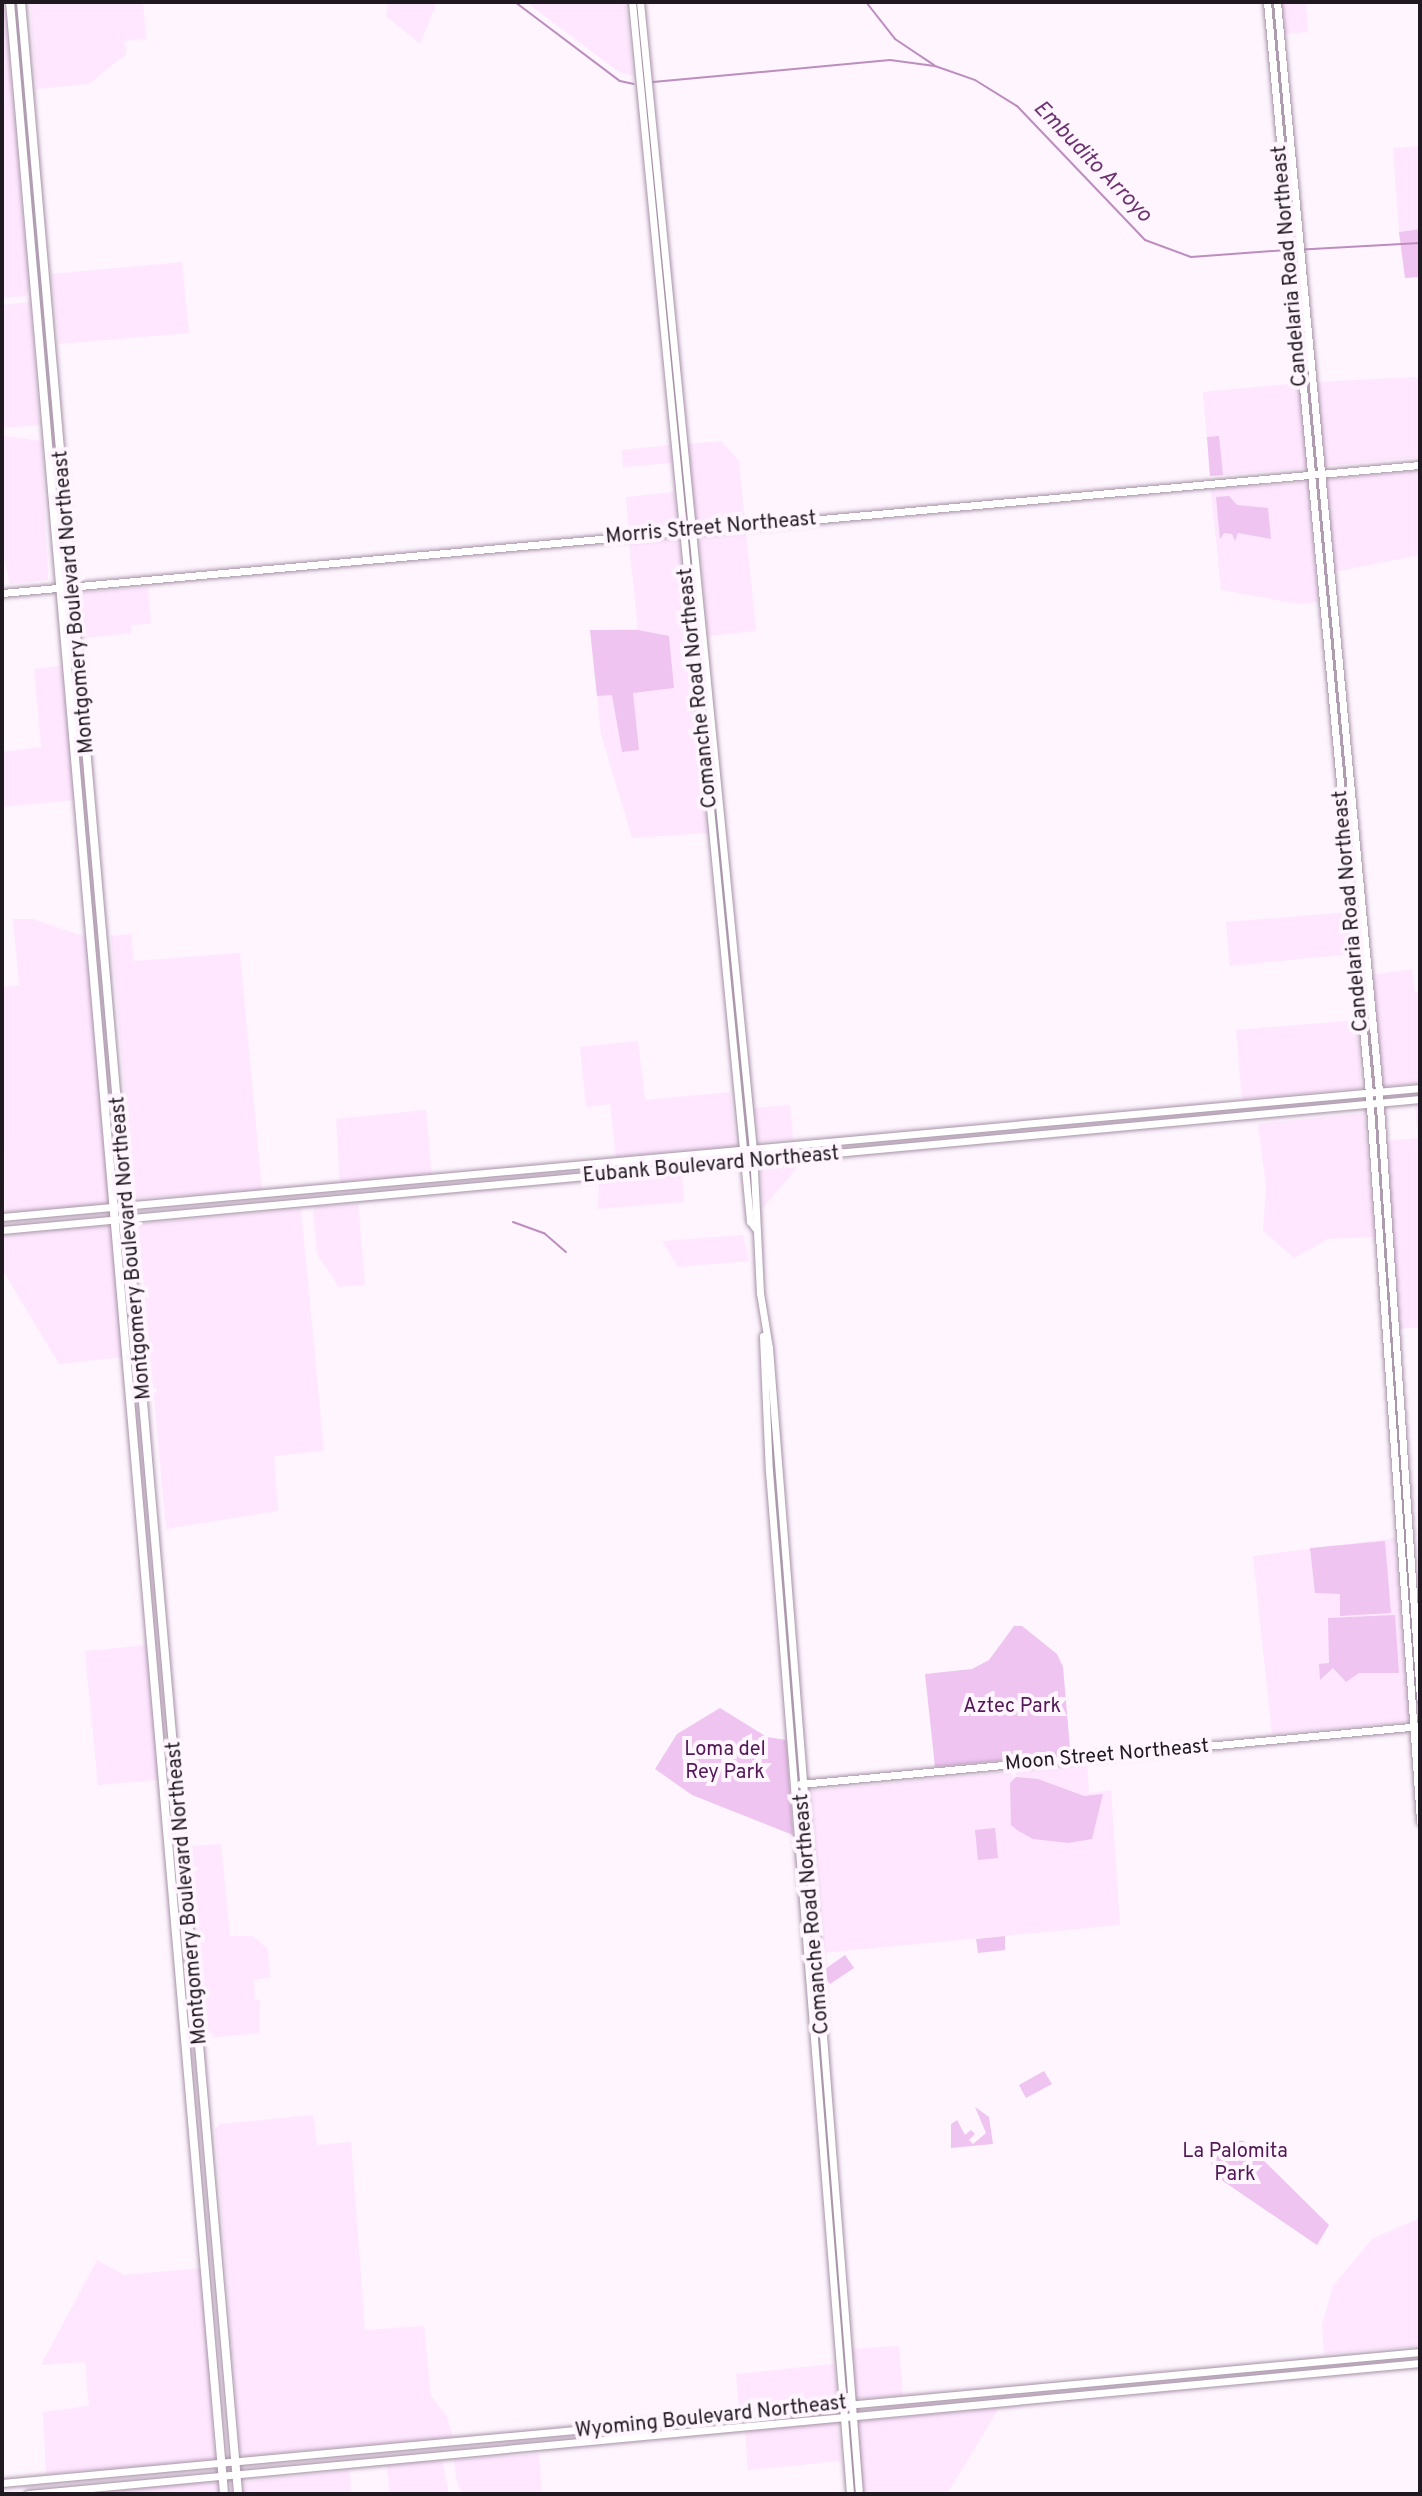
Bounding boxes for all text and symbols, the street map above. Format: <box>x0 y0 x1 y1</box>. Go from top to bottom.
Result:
water label: Embudito Arroyo <box>1027 95 1157 229</box>
street label: Candelaria Road Northeast <box>1268 144 1314 388</box>
street label: Montgomery Boulevard Northeast <box>50 449 100 755</box>
street label: Morris Street Northeast <box>605 508 817 550</box>
street label: Comanche Road Northeast <box>674 567 724 809</box>
street label: Candelaria Road Northeast <box>1329 789 1375 1033</box>
street label: Montgomery Boulevard Northeast <box>107 1095 157 1401</box>
street label: Eubank Boulevard Northeast <box>582 1143 840 1189</box>
park label: Aztec Park <box>963 1695 1061 1719</box>
street label: Moon Street Northeast <box>1004 1735 1210 1777</box>
park label: Loma del Rey Park <box>684 1738 766 1785</box>
street label: Montgomery Boulevard Northeast <box>163 1740 213 2046</box>
street label: Comanche Road Northeast <box>791 1793 835 2035</box>
park label: La Palomita Park <box>1182 2141 1288 2188</box>
street label: Wyoming Boulevard Northeast <box>574 2392 848 2444</box>

